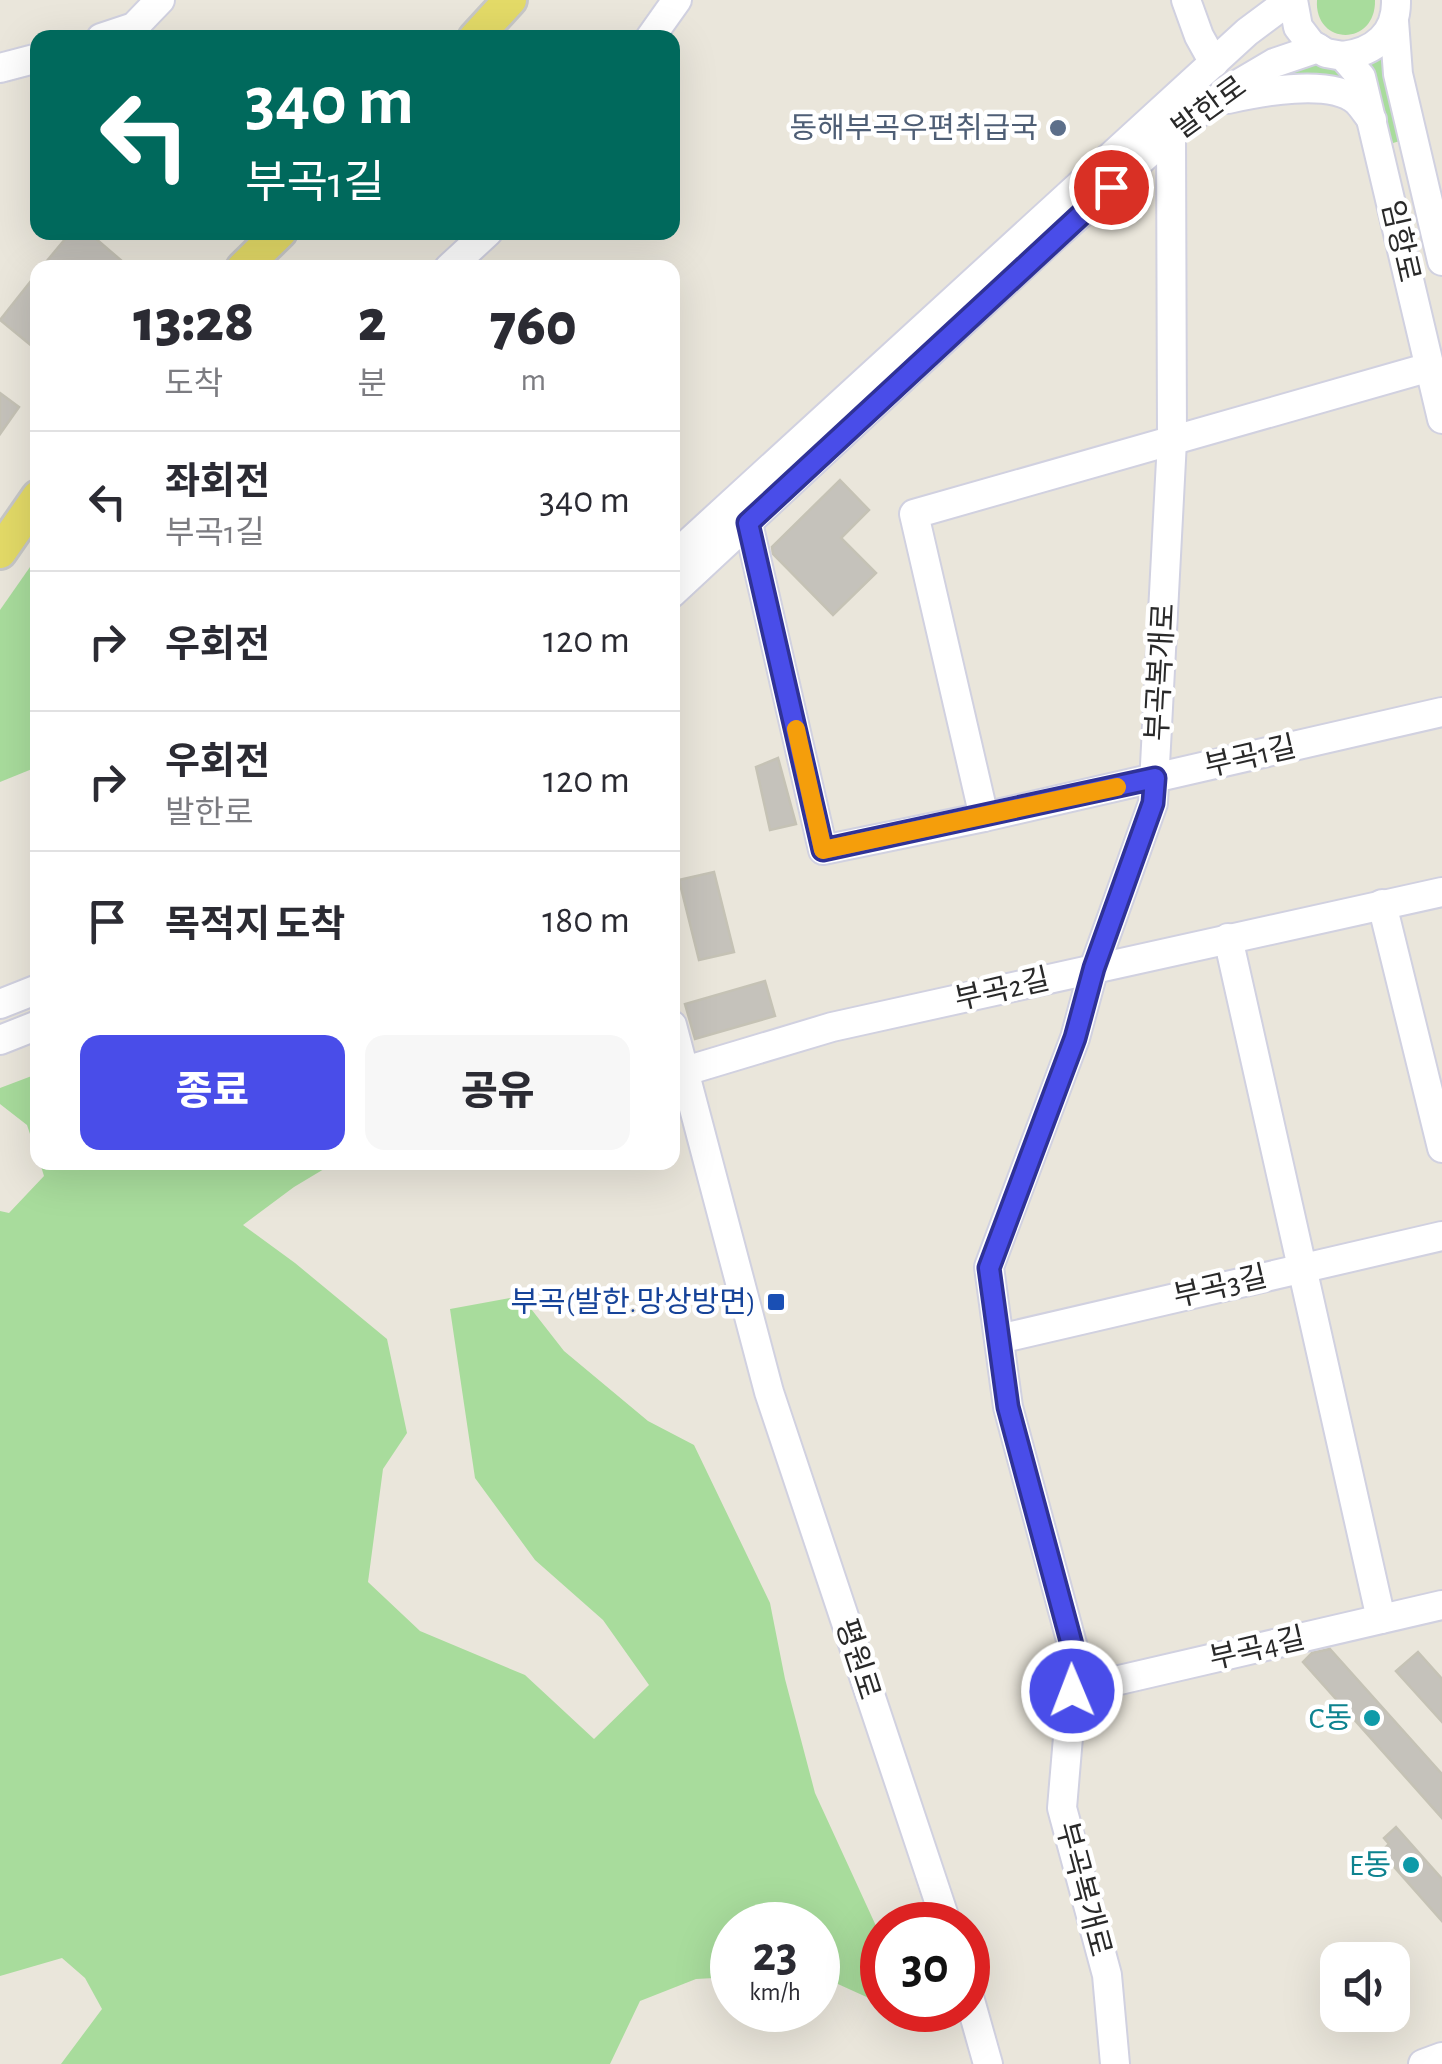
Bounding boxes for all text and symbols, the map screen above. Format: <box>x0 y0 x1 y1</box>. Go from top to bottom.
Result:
text: 340 m <box>245 67 414 137</box>
icon: left <box>80 70 210 200</box>
street label: 발한로 <box>1167 71 1252 144</box>
place label: 동해부곡우편취급국 <box>790 112 1038 144</box>
marker: 동해부곡우편취급국 <box>1047 117 1069 139</box>
pin <box>1069 145 1154 230</box>
icon: arrive <box>1084 160 1139 215</box>
text: 부곡1길 <box>245 161 385 206</box>
street label: 임항로 <box>1376 197 1426 285</box>
text: 13:28 <box>133 292 254 352</box>
text: 2 <box>358 292 386 352</box>
text: 760 <box>490 296 577 356</box>
text: m <box>521 364 546 396</box>
text: 도착 <box>164 368 223 400</box>
text: 분 <box>357 368 387 400</box>
text: 좌회전 <box>165 464 270 502</box>
icon: left <box>80 474 135 529</box>
text: 340 m <box>539 482 630 520</box>
text: 부곡1길 <box>165 517 264 549</box>
street label: 부곡복개로 <box>1141 602 1180 742</box>
icon: right <box>80 614 135 669</box>
text: 120 m <box>543 622 630 660</box>
text: 우회전 <box>165 627 270 665</box>
street label: 부곡1길 <box>1201 731 1299 782</box>
text: 우회전 <box>165 744 270 782</box>
icon: right <box>80 754 135 809</box>
text: 120 m <box>543 762 630 800</box>
text: 발한로 <box>165 797 253 829</box>
icon: arrive <box>80 894 135 949</box>
text: 180 m <box>542 902 630 940</box>
text: 목적지 도착 <box>165 907 346 945</box>
street label: 부곡2길 <box>952 964 1053 1015</box>
button: 종료 <box>80 1035 345 1150</box>
button: 공유 <box>365 1035 630 1150</box>
street label: 부곡3길 <box>1170 1261 1270 1312</box>
place label: 부곡(발한.망상방면) <box>511 1287 756 1318</box>
marker: 부곡(발한.망상방면) <box>765 1291 787 1313</box>
street label: 평원로 <box>830 1615 885 1703</box>
street label: 부곡4길 <box>1206 1622 1308 1675</box>
position arrow <box>1020 1639 1124 1743</box>
place label: C동 <box>1309 1704 1352 1734</box>
marker: C동 <box>1361 1707 1383 1729</box>
street label: 부곡복개로 <box>1051 1818 1116 1960</box>
place label: E동 <box>1349 1851 1391 1881</box>
marker: E동 <box>1400 1854 1422 1876</box>
speed limit sign: 30 <box>860 1902 990 2032</box>
text: 23 <box>752 1930 798 1980</box>
map controls <box>1320 1942 1410 2032</box>
button: sound <box>1320 1942 1410 2032</box>
text: km/h <box>749 1980 801 2005</box>

